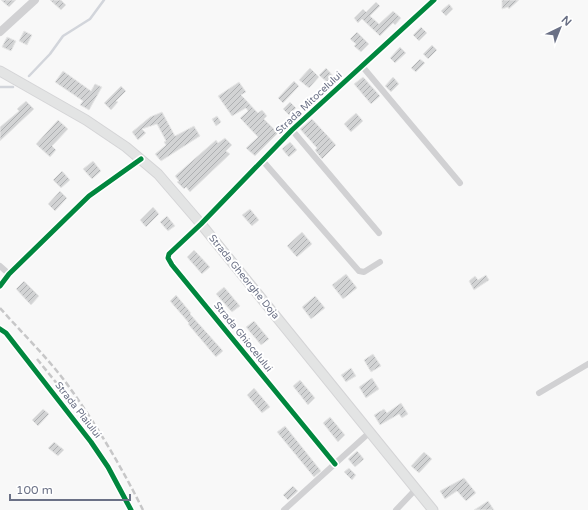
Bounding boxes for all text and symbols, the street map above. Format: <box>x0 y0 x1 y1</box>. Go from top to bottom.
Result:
north arrow <box>540 8 580 48</box>
text: N <box>559 13 574 29</box>
street label: Strada Mitocelului <box>273 69 345 137</box>
street label: Strada Gheorghe Doja <box>206 232 282 322</box>
street label: Strada Ghiocelului <box>211 300 275 374</box>
street label: Strada Plaiului <box>52 379 104 441</box>
scale bar <box>10 476 130 502</box>
text: 100 m <box>16 483 53 497</box>

